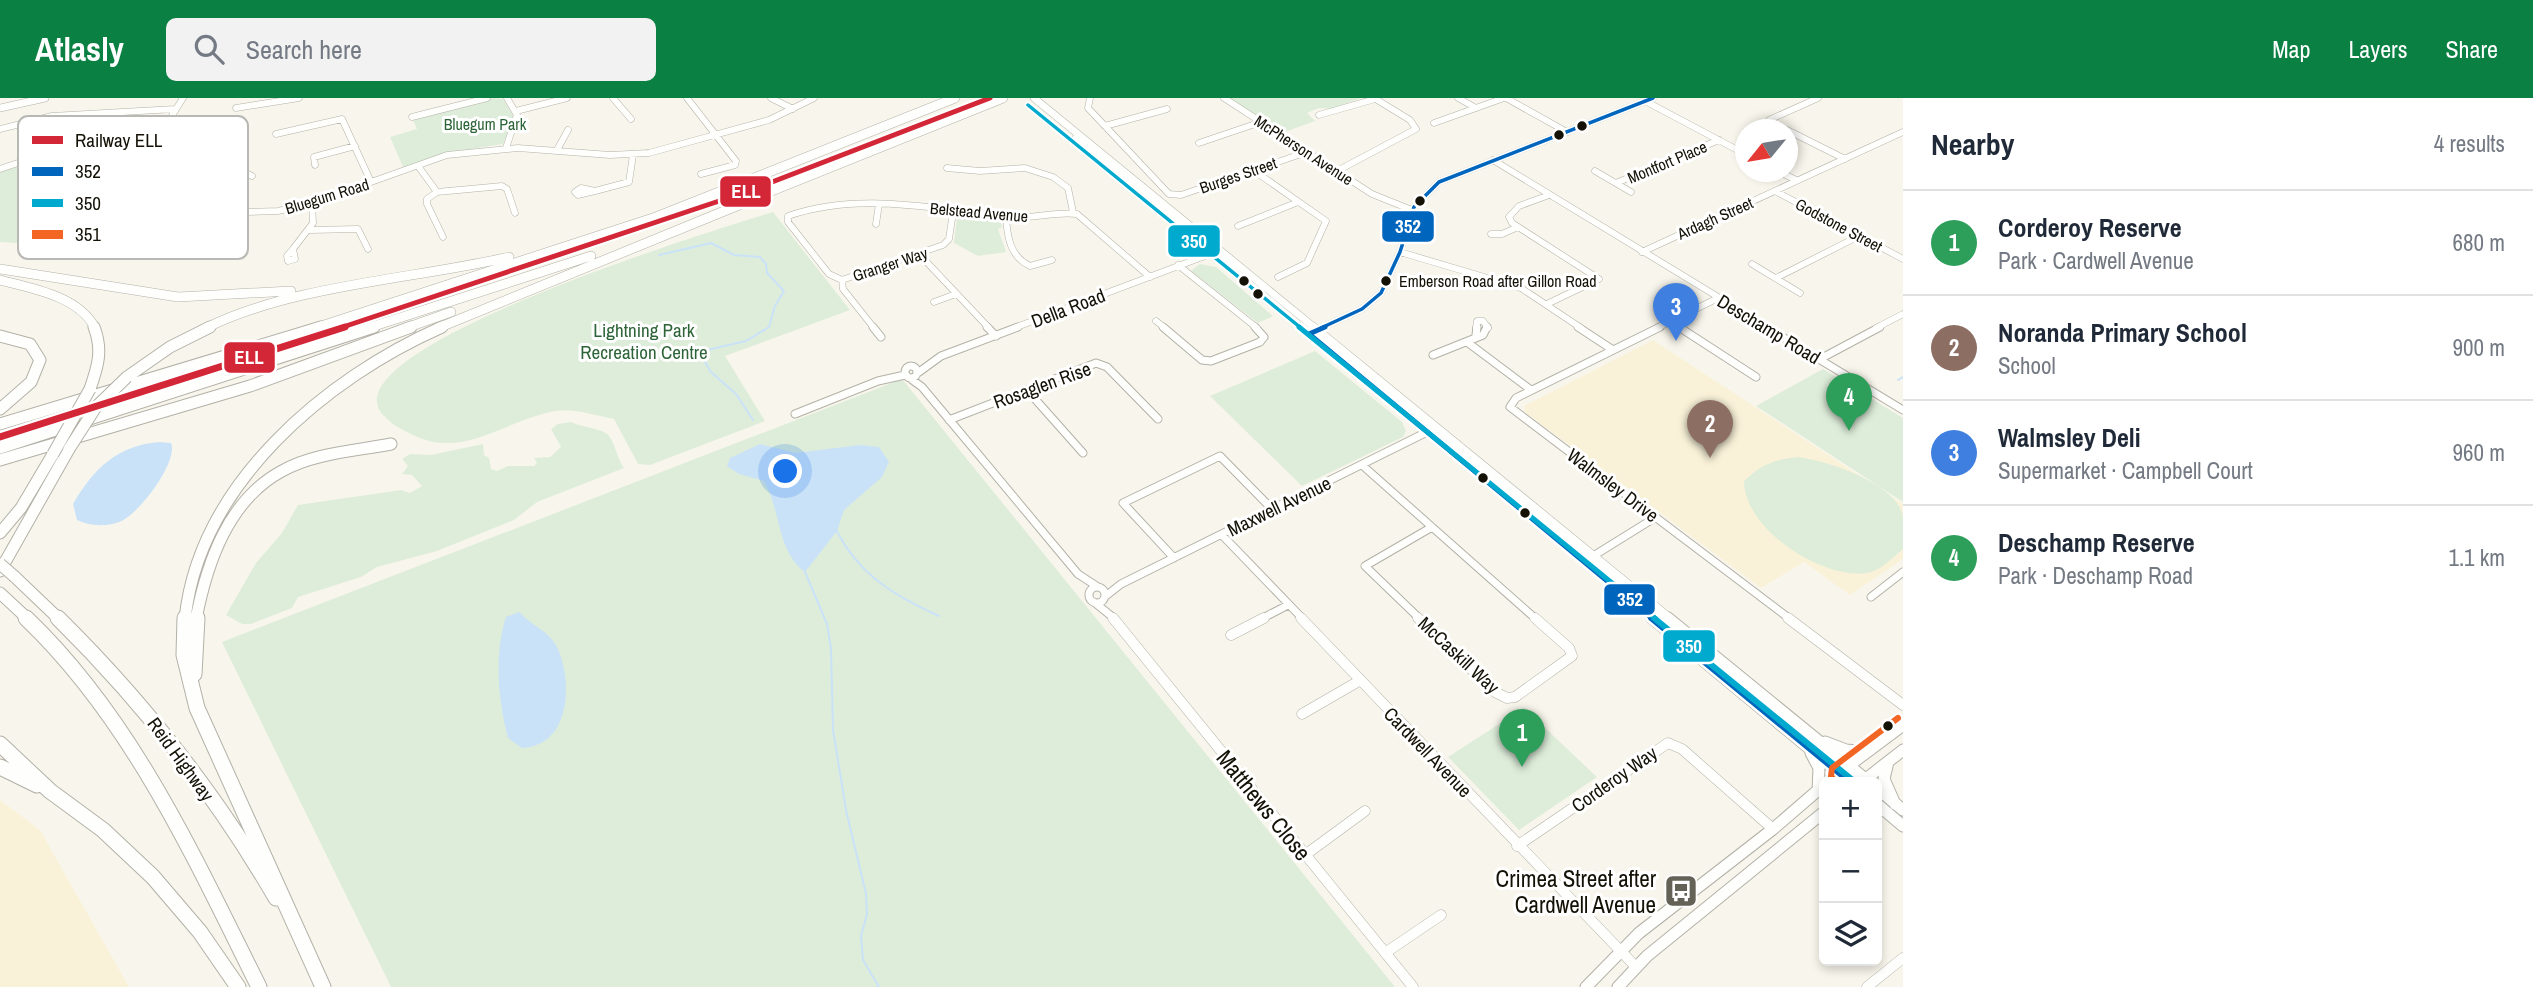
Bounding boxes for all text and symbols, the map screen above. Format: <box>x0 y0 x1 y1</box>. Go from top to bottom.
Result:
search box <box>166 18 656 81</box>
text: Atlasly <box>35 27 124 71</box>
icon: search <box>190 30 228 68</box>
text: Search here <box>246 32 362 67</box>
text: Map <box>2272 33 2310 65</box>
text: Layers <box>2348 33 2407 65</box>
text: Share <box>2445 33 2498 65</box>
street label: McPherson Avenue <box>1250 110 1358 190</box>
park label: Bluegum Park <box>444 113 527 135</box>
legend <box>18 116 248 259</box>
unlabelled marker <box>1575 119 1589 133</box>
north arrow <box>1735 119 1798 182</box>
text: Nearby <box>1931 124 2014 164</box>
text: Railway ELL <box>75 127 163 153</box>
unlabelled marker <box>1552 128 1566 142</box>
text: 4 results <box>2434 128 2505 159</box>
street label: Montfort Place <box>1624 135 1710 189</box>
street label: Burges Street <box>1196 151 1280 198</box>
text: 352 <box>75 158 101 184</box>
street label: Bluegum Road <box>282 173 372 219</box>
line badge: ELL <box>719 175 772 208</box>
text: ELL <box>731 178 761 204</box>
text: 350 <box>75 190 101 216</box>
street label: Ardagh Street <box>1673 191 1757 245</box>
street label: Godstone Street <box>1792 193 1887 257</box>
unlabelled marker <box>1413 194 1427 208</box>
street label: Belstead Avenue <box>929 197 1029 227</box>
line badge: 352 <box>1381 210 1435 243</box>
text: Corderoy Reserve <box>1998 210 2182 245</box>
text: 352 <box>1395 213 1421 239</box>
text: 351 <box>75 221 101 247</box>
line badge: 350 <box>1167 224 1221 258</box>
text: 1 <box>1949 227 1959 258</box>
text: 680 m <box>2453 227 2505 258</box>
text: 350 <box>1181 228 1207 254</box>
street label: Granger Way <box>850 241 931 286</box>
text: Park · Cardwell Avenue <box>1998 245 2194 276</box>
place label: Emberson Road after Gillon Road <box>1399 270 1597 292</box>
unlabelled marker <box>1237 274 1251 288</box>
marker: Emberson Road after Gillon Road <box>1379 274 1393 288</box>
street label: Della Road <box>1027 282 1109 334</box>
pin: 3 <box>1653 283 1699 341</box>
unlabelled marker <box>1251 287 1265 301</box>
street label: Deschamp Road <box>1713 288 1825 370</box>
text: Noranda Primary School <box>1998 315 2247 350</box>
park label: Lightning Park Recreation Centre <box>580 317 708 365</box>
text: 2 <box>1949 332 1959 363</box>
text: 900 m <box>2453 332 2505 363</box>
line badge: ELL <box>223 341 276 374</box>
text: ELL <box>234 344 264 370</box>
text: School <box>1998 350 2056 381</box>
street label: Rosaglen Rise <box>990 355 1094 415</box>
pin: 4 <box>1826 373 1872 431</box>
pin: 2 <box>1687 400 1733 458</box>
text: Walmsley Deli <box>1998 420 2141 455</box>
text: 3 <box>1949 437 1959 468</box>
text: 960 m <box>2453 437 2505 468</box>
street label: Walmsley Drive <box>1562 442 1664 528</box>
your location <box>768 454 802 488</box>
text: Supermarket · Campbell Court <box>1998 455 2253 486</box>
street label: Maxwell Avenue <box>1223 470 1335 542</box>
unlabelled marker <box>1476 471 1490 485</box>
unlabelled marker <box>1518 506 1532 520</box>
text: Deschamp Reserve <box>1998 525 2195 560</box>
text: 4 <box>1949 542 1959 573</box>
text: 1.1 km <box>2448 542 2505 573</box>
text: Park · Deschamp Road <box>1998 560 2193 591</box>
line badge: 352 <box>1603 583 1656 616</box>
text: 352 <box>1617 586 1643 612</box>
street label: McCaskill Way <box>1413 611 1505 700</box>
line badge: 350 <box>1662 629 1716 663</box>
text: 350 <box>1676 633 1702 659</box>
street label: Cardwell Avenue <box>1378 701 1478 803</box>
pin: 1 <box>1499 709 1545 767</box>
street label: Reid Highway <box>142 712 220 806</box>
unlabelled marker <box>1881 719 1895 733</box>
street label: Corderoy Way <box>1566 740 1662 818</box>
street label: Matthews Close <box>1210 743 1318 867</box>
map controls <box>1819 777 1882 966</box>
button: + <box>1819 777 1882 840</box>
button: − <box>1819 840 1882 903</box>
place label: Crimea Street after Cardwell Avenue <box>1496 863 1657 920</box>
bus stop icon: Crimea Street after Cardwell Avenue <box>1662 872 1700 910</box>
button: layers <box>1819 903 1882 966</box>

